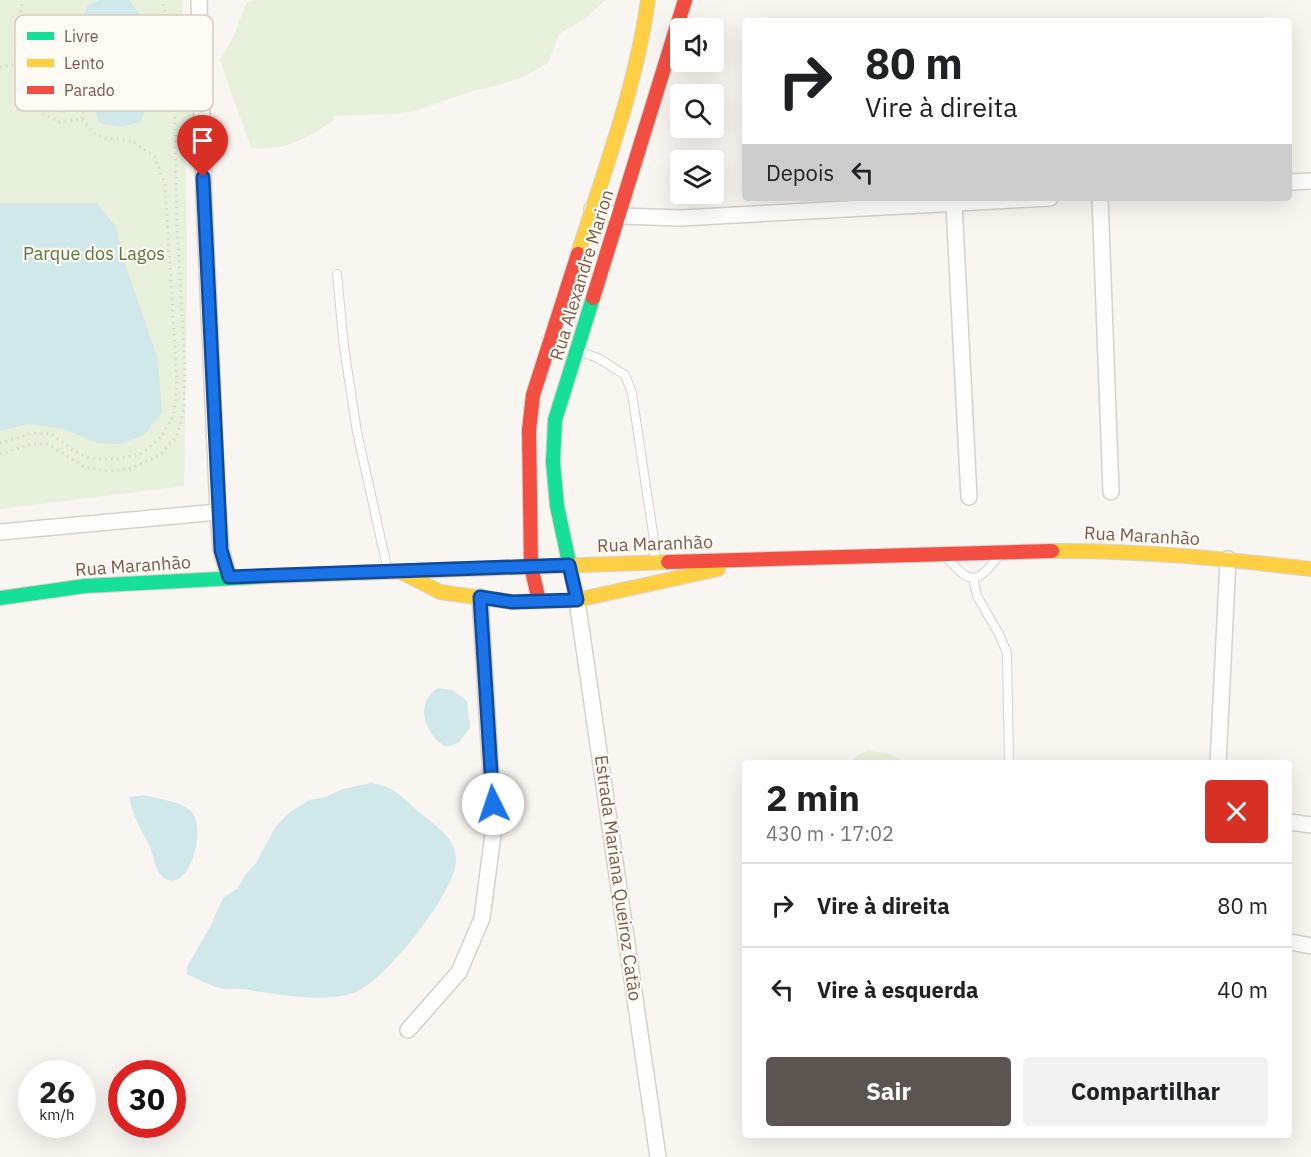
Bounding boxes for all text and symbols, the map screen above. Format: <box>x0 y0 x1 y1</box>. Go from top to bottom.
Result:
legend <box>15 15 213 111</box>
map controls <box>670 18 724 204</box>
button: sound <box>670 18 724 72</box>
text: Livre <box>64 26 99 46</box>
text: 80 m <box>865 36 963 91</box>
icon: right <box>766 42 844 120</box>
text: Lento <box>64 53 104 73</box>
text: Parado <box>64 80 115 100</box>
button: search <box>670 84 724 138</box>
text: Vire à direita <box>865 89 1018 124</box>
pin <box>177 115 228 177</box>
icon: arrive <box>186 124 219 157</box>
button: layers <box>670 150 724 204</box>
icon: left <box>846 156 879 189</box>
text: Depois <box>766 158 834 187</box>
street label: Rua Alexandre Marion <box>545 187 618 363</box>
park label: Parque dos Lagos <box>23 242 165 265</box>
street label: Rua Maranhão <box>1083 521 1201 550</box>
street label: Rua Maranhão <box>597 530 713 557</box>
street label: Rua Maranhão <box>74 550 192 581</box>
street label: Estrada Mariana Queiroz Catão <box>590 753 647 1002</box>
position arrow <box>461 772 525 836</box>
text: 2 min <box>766 774 860 821</box>
button: close <box>1205 780 1268 843</box>
text: 430 m · 17:02 <box>766 820 894 847</box>
icon: right <box>766 889 799 922</box>
text: Vire à direita <box>817 891 950 920</box>
text: 80 m <box>1217 891 1268 920</box>
icon: left <box>766 973 799 1006</box>
text: Vire à esquerda <box>817 975 979 1004</box>
text: 40 m <box>1217 975 1268 1004</box>
button: Sair <box>766 1057 1011 1126</box>
button: Compartilhar <box>1023 1057 1268 1126</box>
speed limit sign: 30 <box>108 1060 186 1138</box>
text: 26 <box>39 1072 75 1111</box>
text: km/h <box>39 1105 75 1124</box>

